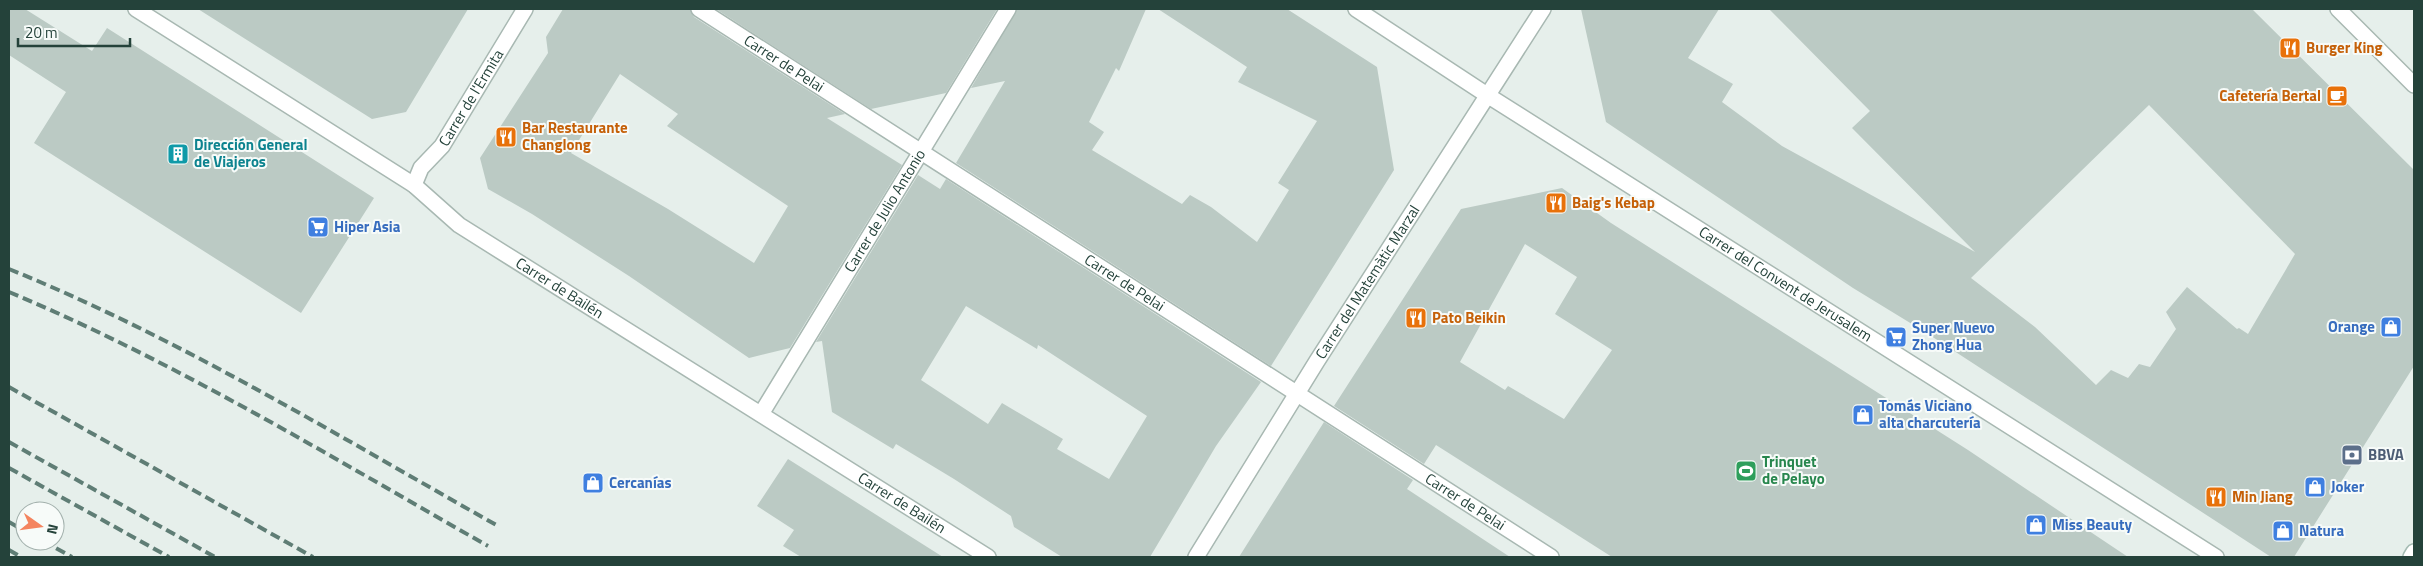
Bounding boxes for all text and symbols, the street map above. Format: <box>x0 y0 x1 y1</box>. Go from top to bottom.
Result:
scale bar <box>18 15 130 47</box>
text: 20 m <box>25 21 58 44</box>
street label: Carrer de Pelai <box>739 29 829 98</box>
restaurant icon: Burger King <box>2278 36 2302 60</box>
place label: Burger King <box>2306 36 2383 59</box>
street label: Carrer de l'Ermita <box>432 44 509 150</box>
place label: Cafetería Bertal <box>2219 84 2321 107</box>
cafe icon: Cafetería Bertal <box>2325 84 2349 108</box>
place label: Bar Restaurante Changlong <box>522 116 628 156</box>
restaurant icon: Bar Restaurante Changlong <box>494 125 518 149</box>
place label: Dirección General de Viajeros <box>194 133 308 173</box>
building icon: Dirección General de Viajeros <box>166 142 190 166</box>
street label: Carrer de Julio Antonio <box>838 144 931 277</box>
restaurant icon: Baig's Kebap <box>1544 191 1568 215</box>
place label: Baig's Kebap <box>1572 191 1655 214</box>
street label: Carrer del Matemàtic Marzal <box>1309 200 1425 363</box>
supermarket icon: Hiper Asia <box>306 215 330 239</box>
place label: Hiper Asia <box>334 215 401 238</box>
street label: Carrer del Convent de Jerusalem <box>1694 220 1877 347</box>
street label: Carrer de Pelai <box>1080 248 1170 317</box>
street label: Carrer de Bailén <box>511 251 608 324</box>
restaurant icon: Pato Beikin <box>1404 306 1428 330</box>
place label: Pato Beikin <box>1432 306 1506 329</box>
place label: Orange <box>2328 315 2375 338</box>
shop icon: Orange <box>2379 315 2403 339</box>
place label: Super Nuevo Zhong Hua <box>1912 316 1995 356</box>
supermarket icon: Super Nuevo Zhong Hua <box>1884 325 1908 349</box>
place label: Tomás Viciano alta charcutería <box>1879 394 1981 434</box>
shop icon: Tomás Viciano alta charcutería <box>1851 403 1875 427</box>
bank icon: BBVA <box>2340 443 2364 467</box>
place label: BBVA <box>2368 443 2404 466</box>
place label: Trinquet de Pelayo <box>1762 450 1825 490</box>
sports icon: Trinquet de Pelayo <box>1734 459 1758 483</box>
street label: Carrer de Bailén <box>854 466 951 539</box>
street label: Carrer de Pelai <box>1421 467 1510 536</box>
shop icon: Cercanías <box>581 471 605 495</box>
place label: Cercanías <box>609 471 672 494</box>
shop icon: Joker <box>2303 475 2327 499</box>
place label: Joker <box>2331 475 2365 498</box>
restaurant icon: Min Jiang <box>2204 485 2228 509</box>
place label: Min Jiang <box>2232 485 2293 508</box>
north arrow <box>15 501 65 551</box>
shop icon: Miss Beauty <box>2024 513 2048 537</box>
place label: Miss Beauty <box>2052 513 2132 536</box>
shop icon: Natura <box>2271 519 2295 543</box>
place label: Natura <box>2299 519 2344 542</box>
text: N <box>42 522 64 537</box>

